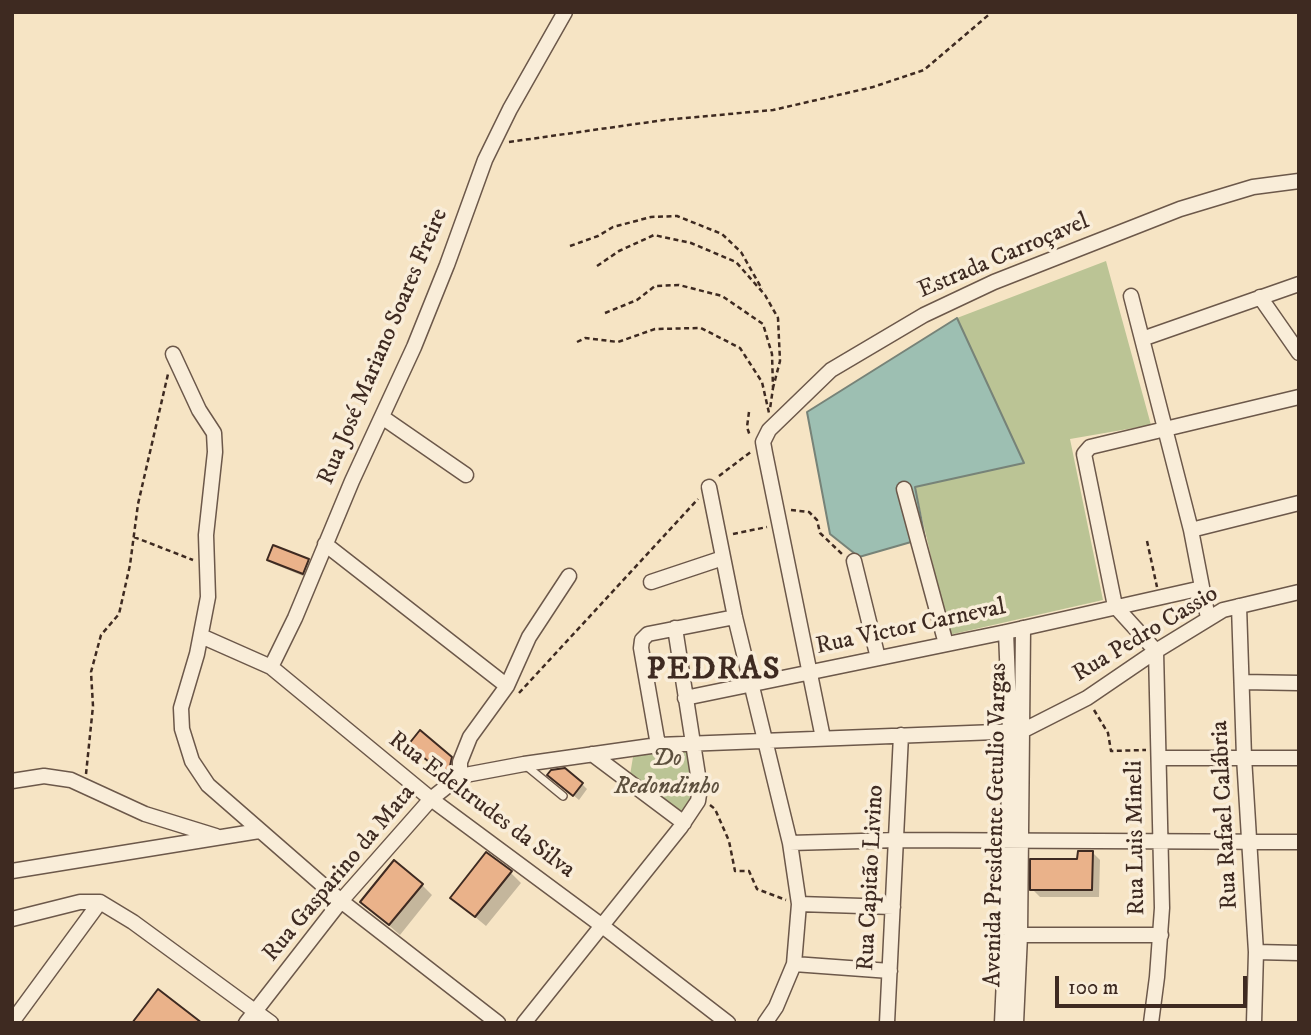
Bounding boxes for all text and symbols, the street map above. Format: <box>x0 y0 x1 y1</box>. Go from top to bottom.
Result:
street label: Rua José Mariano Soares Freire <box>313 204 455 490</box>
street label: Estrada Carroçavel <box>914 208 1094 306</box>
street label: Rua Pedro Cassio <box>1068 580 1224 690</box>
street label: Rua Victor Carneval <box>814 594 1008 662</box>
district label: PEDRAS <box>647 652 781 690</box>
street label: Avenida Presidente Getulio Vargas <box>980 663 1014 987</box>
street label: Rua Rafael Calábria <box>1207 720 1245 910</box>
street label: Rua Edeltrudes da Silva <box>382 726 580 886</box>
park label: Do Redondinho <box>614 746 720 802</box>
street label: Rua Luis Mineli <box>1121 760 1153 916</box>
street label: Rua Gasparino da Mata <box>258 780 422 968</box>
street label: Rua Capitão Livino <box>853 784 891 972</box>
scale bar <box>1059 962 1252 1006</box>
text: 100 m <box>1068 975 1119 1001</box>

